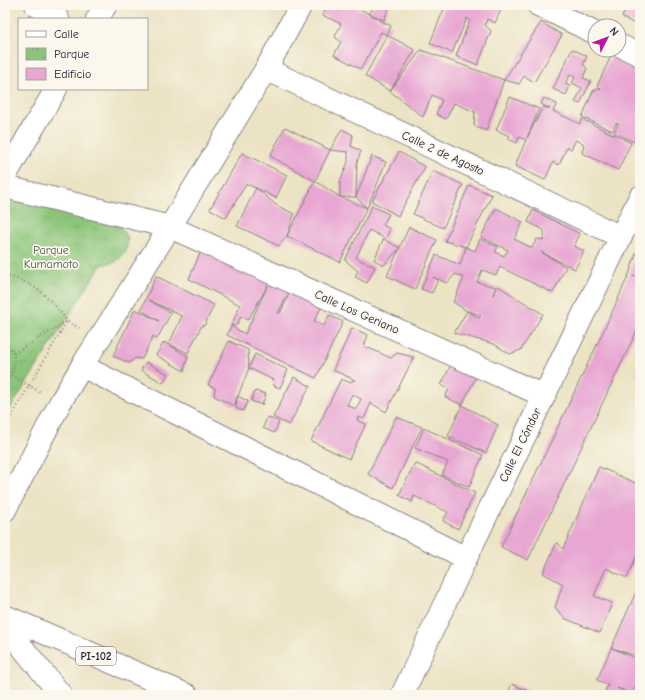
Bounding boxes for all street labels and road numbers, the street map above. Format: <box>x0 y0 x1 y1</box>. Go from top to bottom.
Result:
street label: Calle 2 de Agosto <box>399 128 487 178</box>
street label: Calle Los Geriano <box>313 287 401 337</box>
street label: Calle El Cóndor <box>496 406 544 484</box>
road number: PI-102 <box>76 647 116 665</box>

